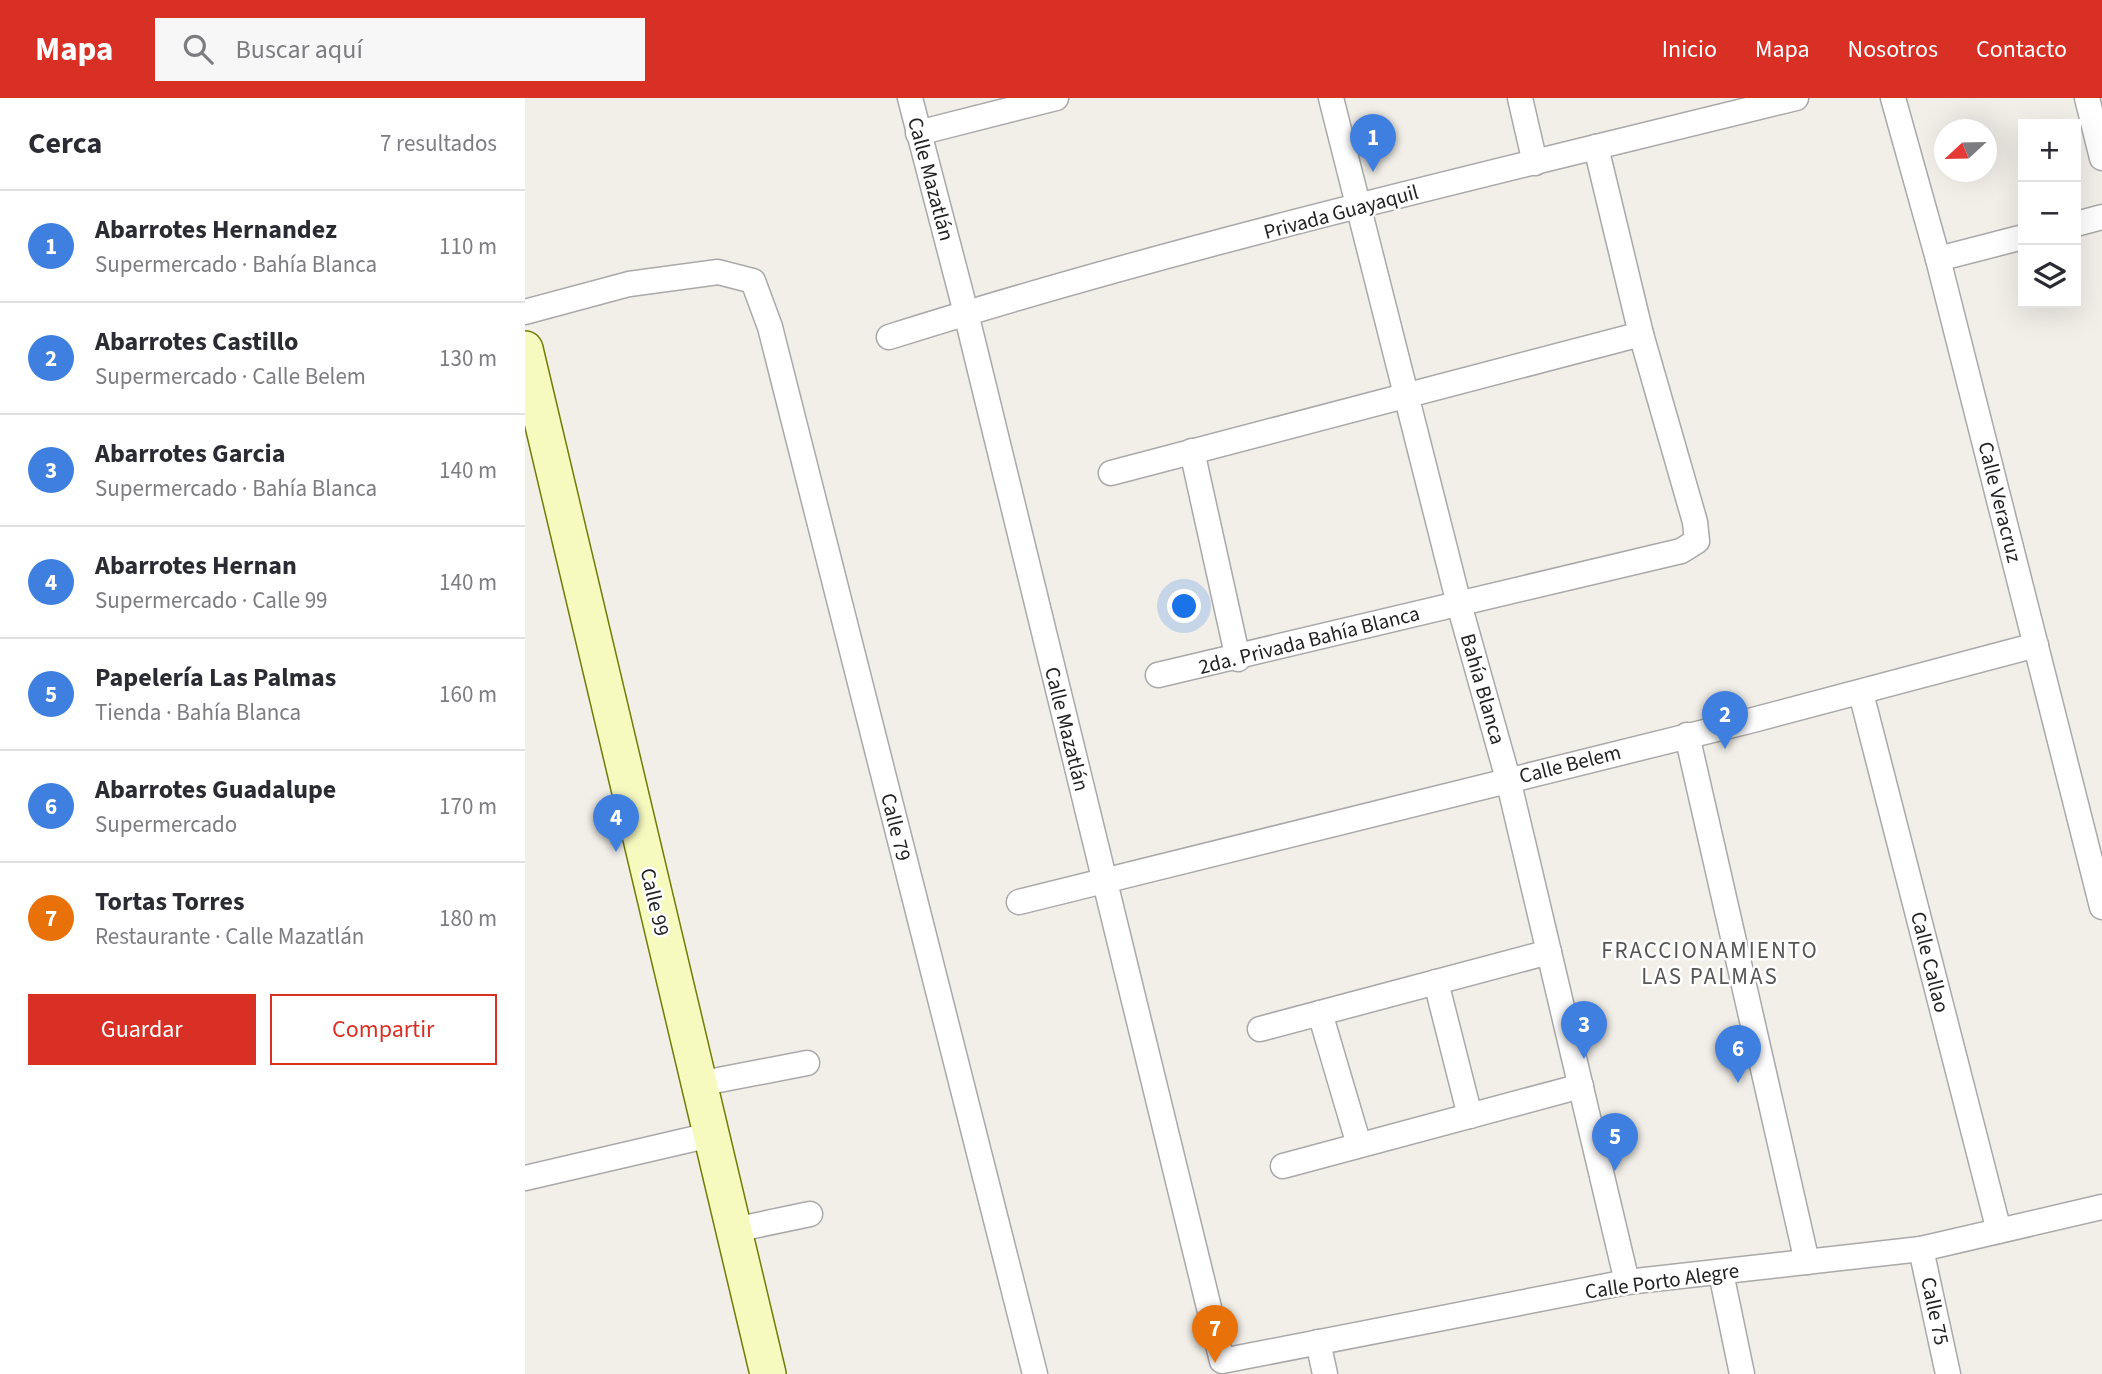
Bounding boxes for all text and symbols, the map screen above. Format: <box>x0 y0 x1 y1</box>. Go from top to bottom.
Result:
search box <box>155 18 645 81</box>
text: Mapa <box>35 26 113 73</box>
icon: search <box>179 30 217 68</box>
text: Buscar aquí <box>235 31 363 68</box>
text: Inicio <box>1662 32 1717 67</box>
text: Mapa <box>1755 32 1810 67</box>
text: Nosotros <box>1848 32 1938 67</box>
text: Contacto <box>1976 32 2067 67</box>
street label: Calle Mazatlán <box>900 114 962 244</box>
pin: 1 <box>1350 114 1396 172</box>
north arrow <box>1934 119 1997 182</box>
map controls <box>2018 119 2081 308</box>
button: + <box>2018 119 2081 182</box>
text: Cerca <box>28 122 102 165</box>
text: 7 resultados <box>380 127 497 160</box>
street label: Privada Guayaquil <box>1260 177 1422 247</box>
button: − <box>2018 182 2081 245</box>
text: Abarrotes Hernandez <box>95 211 337 248</box>
text: 1 <box>45 230 57 263</box>
text: 110 m <box>439 230 497 263</box>
button: layers <box>2018 245 2081 308</box>
text: Supermercado · Bahía Blanca <box>95 248 377 281</box>
text: Abarrotes Castillo <box>95 323 298 360</box>
text: 2 <box>45 342 57 375</box>
text: 130 m <box>439 342 497 375</box>
text: Supermercado · Calle Belem <box>95 360 366 393</box>
text: Abarrotes Garcia <box>95 435 285 472</box>
street label: Calle Veracruz <box>1971 439 2029 566</box>
text: 3 <box>45 454 57 487</box>
text: 140 m <box>439 454 497 487</box>
text: Supermercado · Bahía Blanca <box>95 472 377 505</box>
text: Abarrotes Hernan <box>95 547 297 584</box>
text: 4 <box>45 566 57 599</box>
text: 140 m <box>439 566 497 599</box>
text: Supermercado · Calle 99 <box>95 584 328 617</box>
your location <box>1167 589 1201 623</box>
street label: 2da. Privada Bahía Blanca <box>1195 598 1423 682</box>
street label: Bahía Blanca <box>1453 630 1513 748</box>
text: Papelería Las Palmas <box>95 659 336 696</box>
street label: Calle Mazatlán <box>1037 664 1097 794</box>
text: 5 <box>45 678 57 711</box>
text: 160 m <box>439 678 497 711</box>
pin: 2 <box>1702 691 1748 749</box>
text: Tienda · Bahía Blanca <box>95 696 301 729</box>
street label: Calle Belem <box>1516 737 1624 791</box>
text: Abarrotes Guadalupe <box>95 771 336 808</box>
text: 6 <box>45 790 57 823</box>
text: 170 m <box>439 790 497 823</box>
street label: Calle 79 <box>873 790 919 864</box>
pin: 4 <box>593 794 639 852</box>
text: Supermercado <box>95 808 237 841</box>
street label: Calle 99 <box>633 865 677 939</box>
text: Tortas Torres <box>95 883 244 920</box>
text: 7 <box>45 902 57 935</box>
text: 180 m <box>439 902 497 935</box>
street label: Calle Callao <box>1903 908 1957 1016</box>
text: Restaurante · Calle Mazatlán <box>95 920 364 953</box>
district label: FRACCIONAMIENTO LAS PALMAS <box>1601 934 1819 993</box>
button: Guardar <box>28 994 256 1065</box>
button: Compartir <box>270 994 497 1065</box>
pin: 3 <box>1561 1001 1607 1059</box>
pin: 6 <box>1715 1025 1761 1083</box>
pin: 5 <box>1592 1113 1638 1171</box>
street label: Calle Porto Alegre <box>1583 1255 1741 1307</box>
street label: Calle 75 <box>1913 1274 1957 1348</box>
pin: 7 <box>1192 1305 1238 1363</box>

